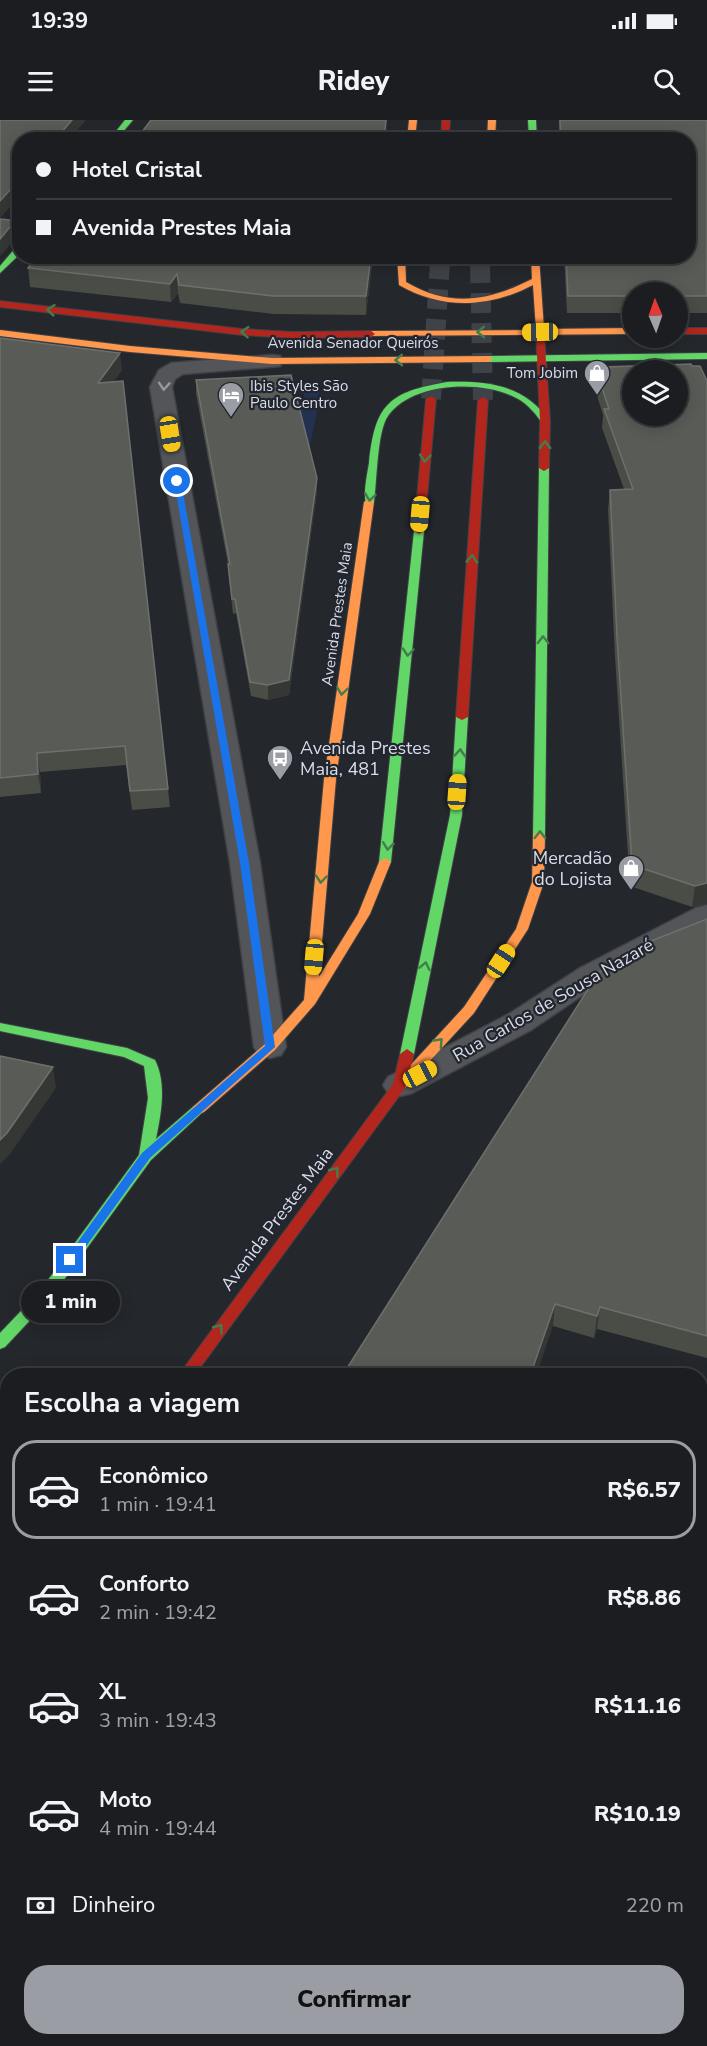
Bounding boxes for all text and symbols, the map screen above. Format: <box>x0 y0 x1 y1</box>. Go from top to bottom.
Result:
text: 19:39 <box>30 6 88 36</box>
text: Ridey <box>318 63 389 100</box>
icon: menu <box>24 65 57 98</box>
icon: search <box>650 65 683 98</box>
text: Hotel Cristal <box>72 155 202 185</box>
text: Avenida Prestes Maia <box>72 213 292 243</box>
north arrow <box>622 282 688 348</box>
map controls <box>622 282 688 426</box>
one-way arrow <box>46 304 55 317</box>
car <box>522 323 558 341</box>
one-way arrow <box>240 326 249 339</box>
one-way arrow <box>477 326 486 339</box>
street label: Avenida Senador Queirós <box>268 333 438 353</box>
one-way arrow <box>394 353 403 366</box>
shop icon: Tom Jobim <box>582 358 612 396</box>
button: layers <box>622 360 688 426</box>
place label: Tom Jobim <box>507 363 578 383</box>
place label: Ibis Styles São Paulo Centro <box>250 376 348 413</box>
hotel icon: Ibis Styles São Paulo Centro <box>216 380 246 418</box>
one-way arrow <box>158 381 171 391</box>
car <box>158 415 182 453</box>
one-way arrow <box>539 441 551 450</box>
one-way arrow <box>419 453 432 462</box>
route start <box>163 467 190 494</box>
one-way arrow <box>364 493 376 502</box>
car <box>409 495 431 533</box>
street label: Avenida Prestes Maia <box>317 541 357 687</box>
one-way arrow <box>466 554 479 563</box>
one-way arrow <box>537 636 549 645</box>
one-way arrow <box>402 647 415 656</box>
one-way arrow <box>337 686 349 695</box>
place label: Avenida Prestes Maia, 481 <box>300 736 431 781</box>
bus stop icon: Avenida Prestes Maia, 481 <box>265 743 295 781</box>
one-way arrow <box>453 749 466 758</box>
car <box>447 773 467 811</box>
one-way arrow <box>534 831 546 840</box>
one-way arrow <box>382 841 394 850</box>
place label: Mercadão do Lojista <box>533 846 612 891</box>
shop icon: Mercadão do Lojista <box>616 853 646 891</box>
one-way arrow <box>315 875 328 884</box>
street label: Rua Carlos de Sousa Nazaré <box>448 933 658 1067</box>
car <box>303 938 325 976</box>
car <box>484 941 518 981</box>
one-way arrow <box>418 961 431 971</box>
one-way arrow <box>432 1038 443 1049</box>
car <box>400 1058 440 1090</box>
street label: Avenida Prestes Maia <box>215 1142 339 1296</box>
one-way arrow <box>328 1167 339 1178</box>
route end <box>56 1246 83 1273</box>
callout: 1 min <box>20 1281 119 1323</box>
text: 1 min <box>44 1288 97 1315</box>
one-way arrow <box>212 1323 223 1334</box>
text: Escolha a viagem <box>24 1385 240 1422</box>
text: Econômico <box>99 1461 208 1491</box>
icon: car <box>27 1463 81 1517</box>
text: R$6.57 <box>607 1475 681 1505</box>
text: 1 min · 19:41 <box>99 1491 217 1518</box>
text: Conforto <box>99 1569 189 1599</box>
icon: car <box>27 1571 81 1625</box>
text: R$8.86 <box>607 1583 681 1613</box>
text: 2 min · 19:42 <box>99 1599 217 1626</box>
text: XL <box>99 1677 126 1707</box>
icon: car <box>27 1679 81 1733</box>
text: R$11.16 <box>594 1691 681 1721</box>
text: 3 min · 19:43 <box>99 1707 217 1734</box>
text: Moto <box>99 1785 152 1815</box>
icon: car <box>27 1787 81 1841</box>
text: R$10.19 <box>594 1799 681 1829</box>
text: 4 min · 19:44 <box>99 1815 217 1842</box>
icon: cash <box>24 1889 57 1922</box>
text: Dinheiro <box>72 1890 155 1920</box>
text: 220 m <box>626 1892 684 1919</box>
button: Confirmar <box>24 1965 684 2034</box>

